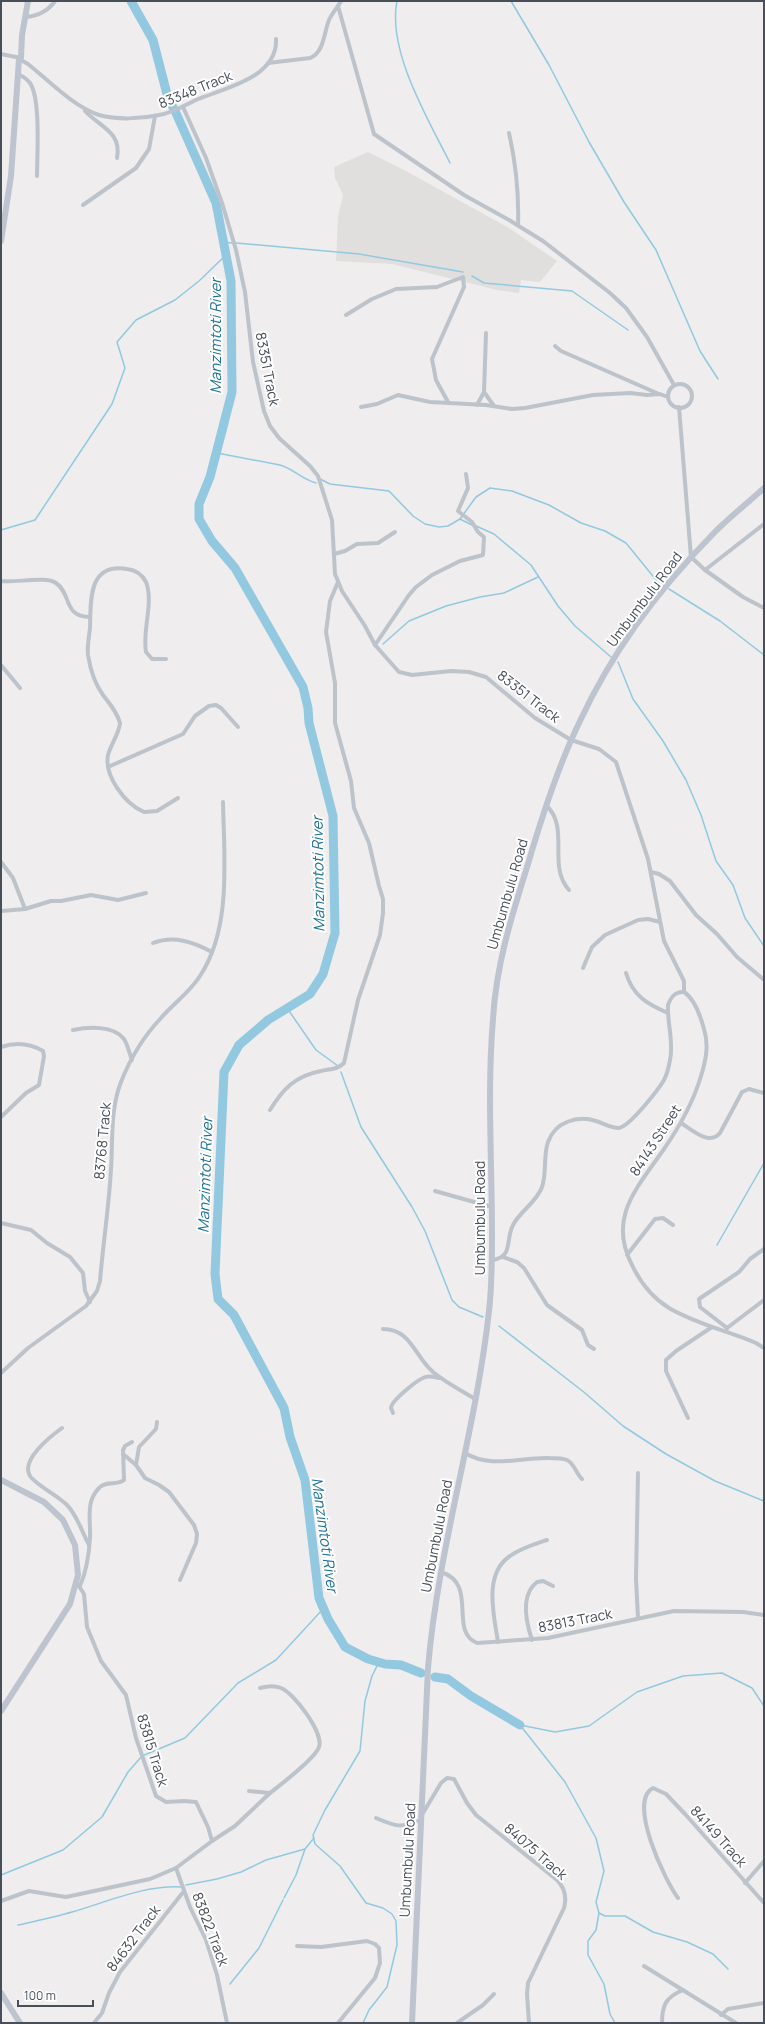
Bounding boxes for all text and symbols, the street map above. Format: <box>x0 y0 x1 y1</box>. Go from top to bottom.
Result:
street label: 83348 Track <box>155 65 236 112</box>
water label: Manzimtoti River <box>205 276 226 394</box>
street label: 83351 Track <box>252 330 285 409</box>
street label: Umbumbulu Road <box>602 548 686 650</box>
street label: 83351 Track <box>494 665 565 727</box>
water label: Manzimtoti River <box>306 813 330 932</box>
street label: Umbumbulu Road <box>482 836 532 952</box>
street label: 84143 Street <box>625 1100 685 1179</box>
street label: 83768 Track <box>89 1101 115 1180</box>
water label: Manzimtoti River <box>192 1114 218 1233</box>
street label: Umbumbulu Road <box>470 1161 489 1275</box>
water label: Manzimtoti River <box>307 1476 344 1596</box>
street label: Umbumbulu Road <box>416 1478 456 1594</box>
street label: 83813 Track <box>536 1603 615 1636</box>
street label: 83815 Track <box>133 1711 173 1790</box>
street label: 84149 Track <box>686 1801 752 1872</box>
street label: Umbumbulu Road <box>395 1802 419 1918</box>
street label: 84075 Track <box>500 1818 572 1884</box>
street label: 83822 Track <box>188 1889 234 1970</box>
street label: 84632 Track <box>102 1900 165 1975</box>
scale bar <box>18 1982 93 2008</box>
text: 100 m <box>24 1987 56 2004</box>

